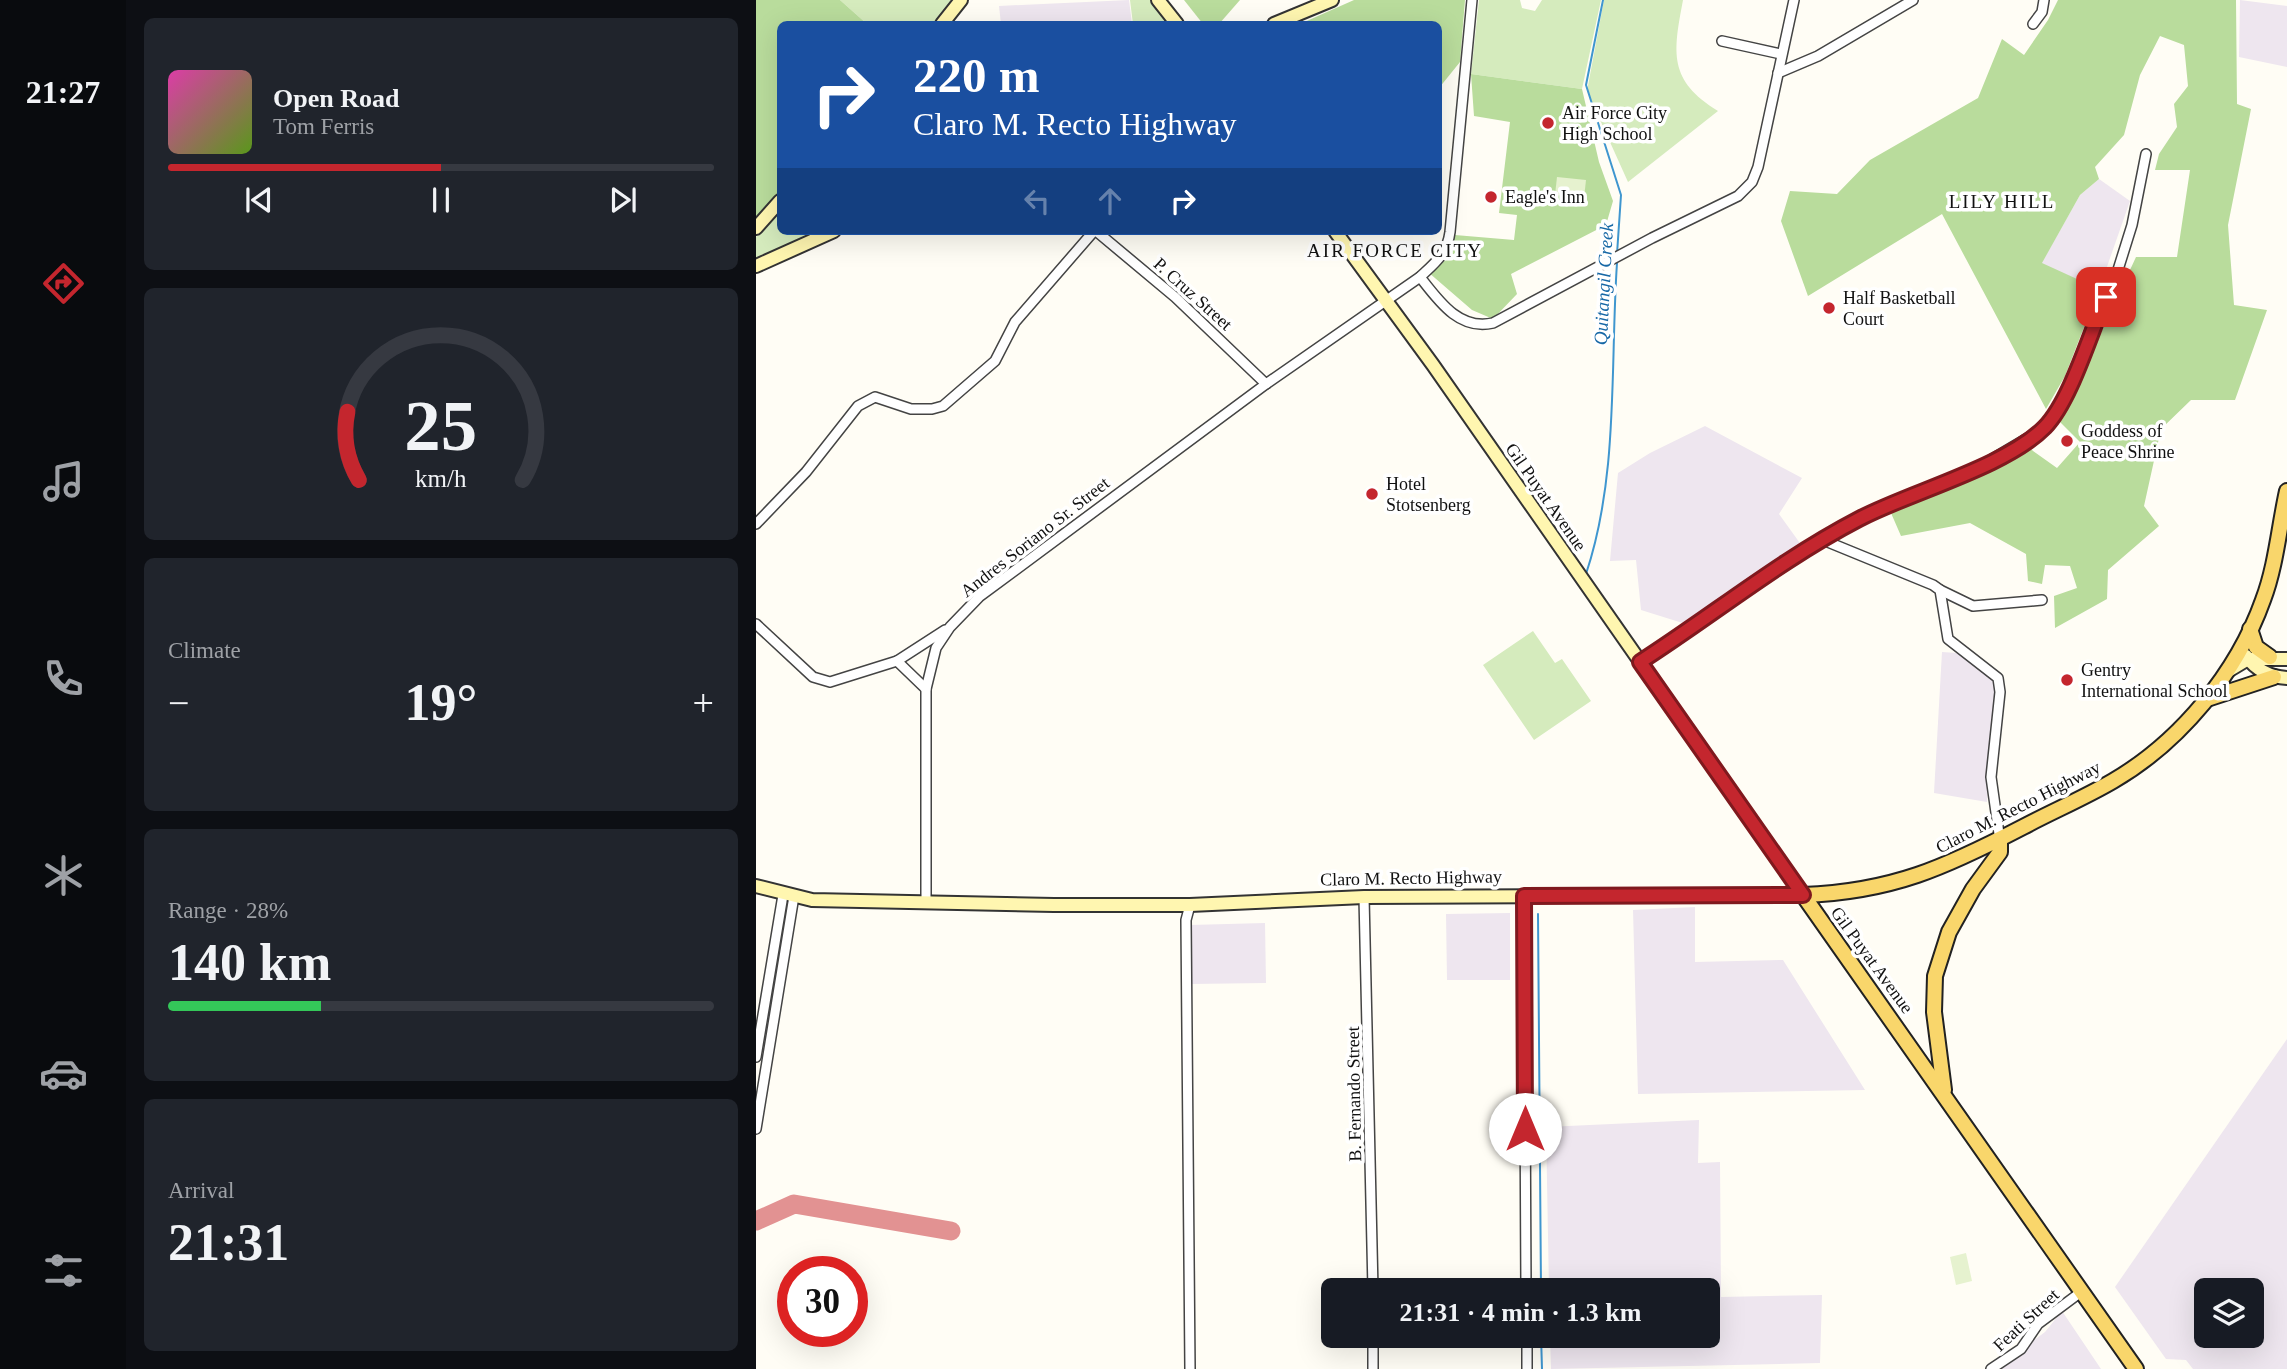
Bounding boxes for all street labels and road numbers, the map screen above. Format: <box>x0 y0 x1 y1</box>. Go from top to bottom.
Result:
street label: P. Cruz Street <box>1150 254 1236 334</box>
street label: Gil Puyat Avenue <box>1501 439 1591 555</box>
street label: Andres Soriano Sr. Street <box>957 473 1113 601</box>
street label: Claro M. Recto Highway <box>1932 757 2104 857</box>
street label: Claro M. Recto Highway <box>1320 866 1502 890</box>
street label: Gil Puyat Avenue <box>1827 903 1917 1017</box>
street label: B. Fernando Street <box>1343 1026 1365 1162</box>
street label: Feati Street <box>1989 1285 2063 1355</box>

